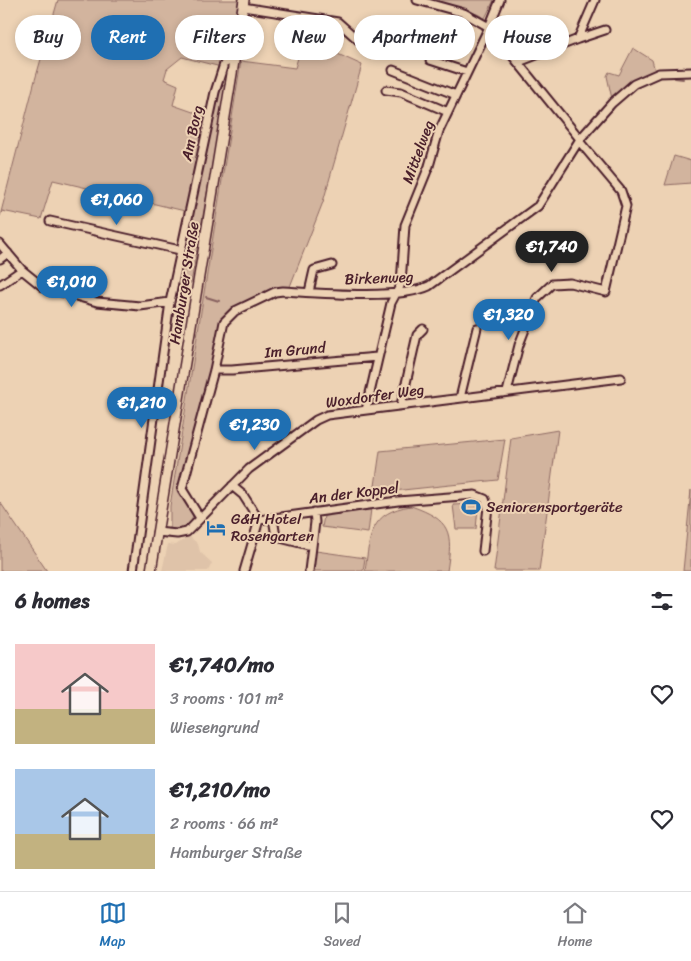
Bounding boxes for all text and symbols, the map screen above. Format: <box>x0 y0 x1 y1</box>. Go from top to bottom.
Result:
chip: Buy <box>15 15 81 60</box>
chip: Rent <box>91 15 165 60</box>
chip: Filters <box>175 15 264 60</box>
chip: New <box>274 15 344 60</box>
chip: Apartment <box>354 15 475 60</box>
chip: House <box>485 15 569 60</box>
street label: Am Borg <box>173 103 211 164</box>
street label: Mittelweg <box>395 117 441 187</box>
pin: €1,060 <box>76 184 158 226</box>
text: €1,060 <box>91 185 143 214</box>
street label: Hamburger Straße <box>161 219 207 346</box>
pin: €1,740 <box>511 230 593 273</box>
text: €1,740 <box>526 232 578 261</box>
street label: Birkenweg <box>344 264 414 292</box>
pin: €1,010 <box>31 266 113 308</box>
text: €1,010 <box>48 267 96 296</box>
pin: €1,320 <box>468 298 550 341</box>
text: €1,320 <box>484 300 534 329</box>
street label: Im Grund <box>263 334 328 366</box>
street label: Woxdorfer Weg <box>324 376 426 416</box>
pin: €1,210 <box>101 386 183 429</box>
text: €1,210 <box>118 388 166 417</box>
pin: €1,230 <box>214 408 296 451</box>
text: €1,230 <box>230 410 280 439</box>
street label: An der Koppel <box>306 474 401 512</box>
place label: Seniorensportgeräte <box>486 494 623 520</box>
sports icon: Seniorensportgeräte <box>460 496 482 518</box>
place label: G&H Hotel Rosengarten <box>231 506 314 549</box>
hotel icon: G&H Hotel Rosengarten <box>205 517 227 539</box>
text: 6 homes <box>15 582 90 620</box>
icon: filters <box>648 587 676 615</box>
text: €1,740/mo <box>170 646 274 684</box>
icon: home <box>55 664 115 724</box>
icon: heart <box>648 680 676 708</box>
text: 3 rooms · 101 m² <box>170 684 284 713</box>
text: Wiesengrund <box>170 713 259 742</box>
text: €1,210/mo <box>170 771 270 809</box>
icon: home <box>55 789 115 849</box>
icon: heart <box>648 805 676 833</box>
text: 2 rooms · 66 m² <box>170 809 279 838</box>
text: Hamburger Straße <box>170 838 302 867</box>
tab: Map <box>99 899 127 954</box>
tab: Saved <box>324 899 360 954</box>
tab: Home <box>557 899 592 954</box>

